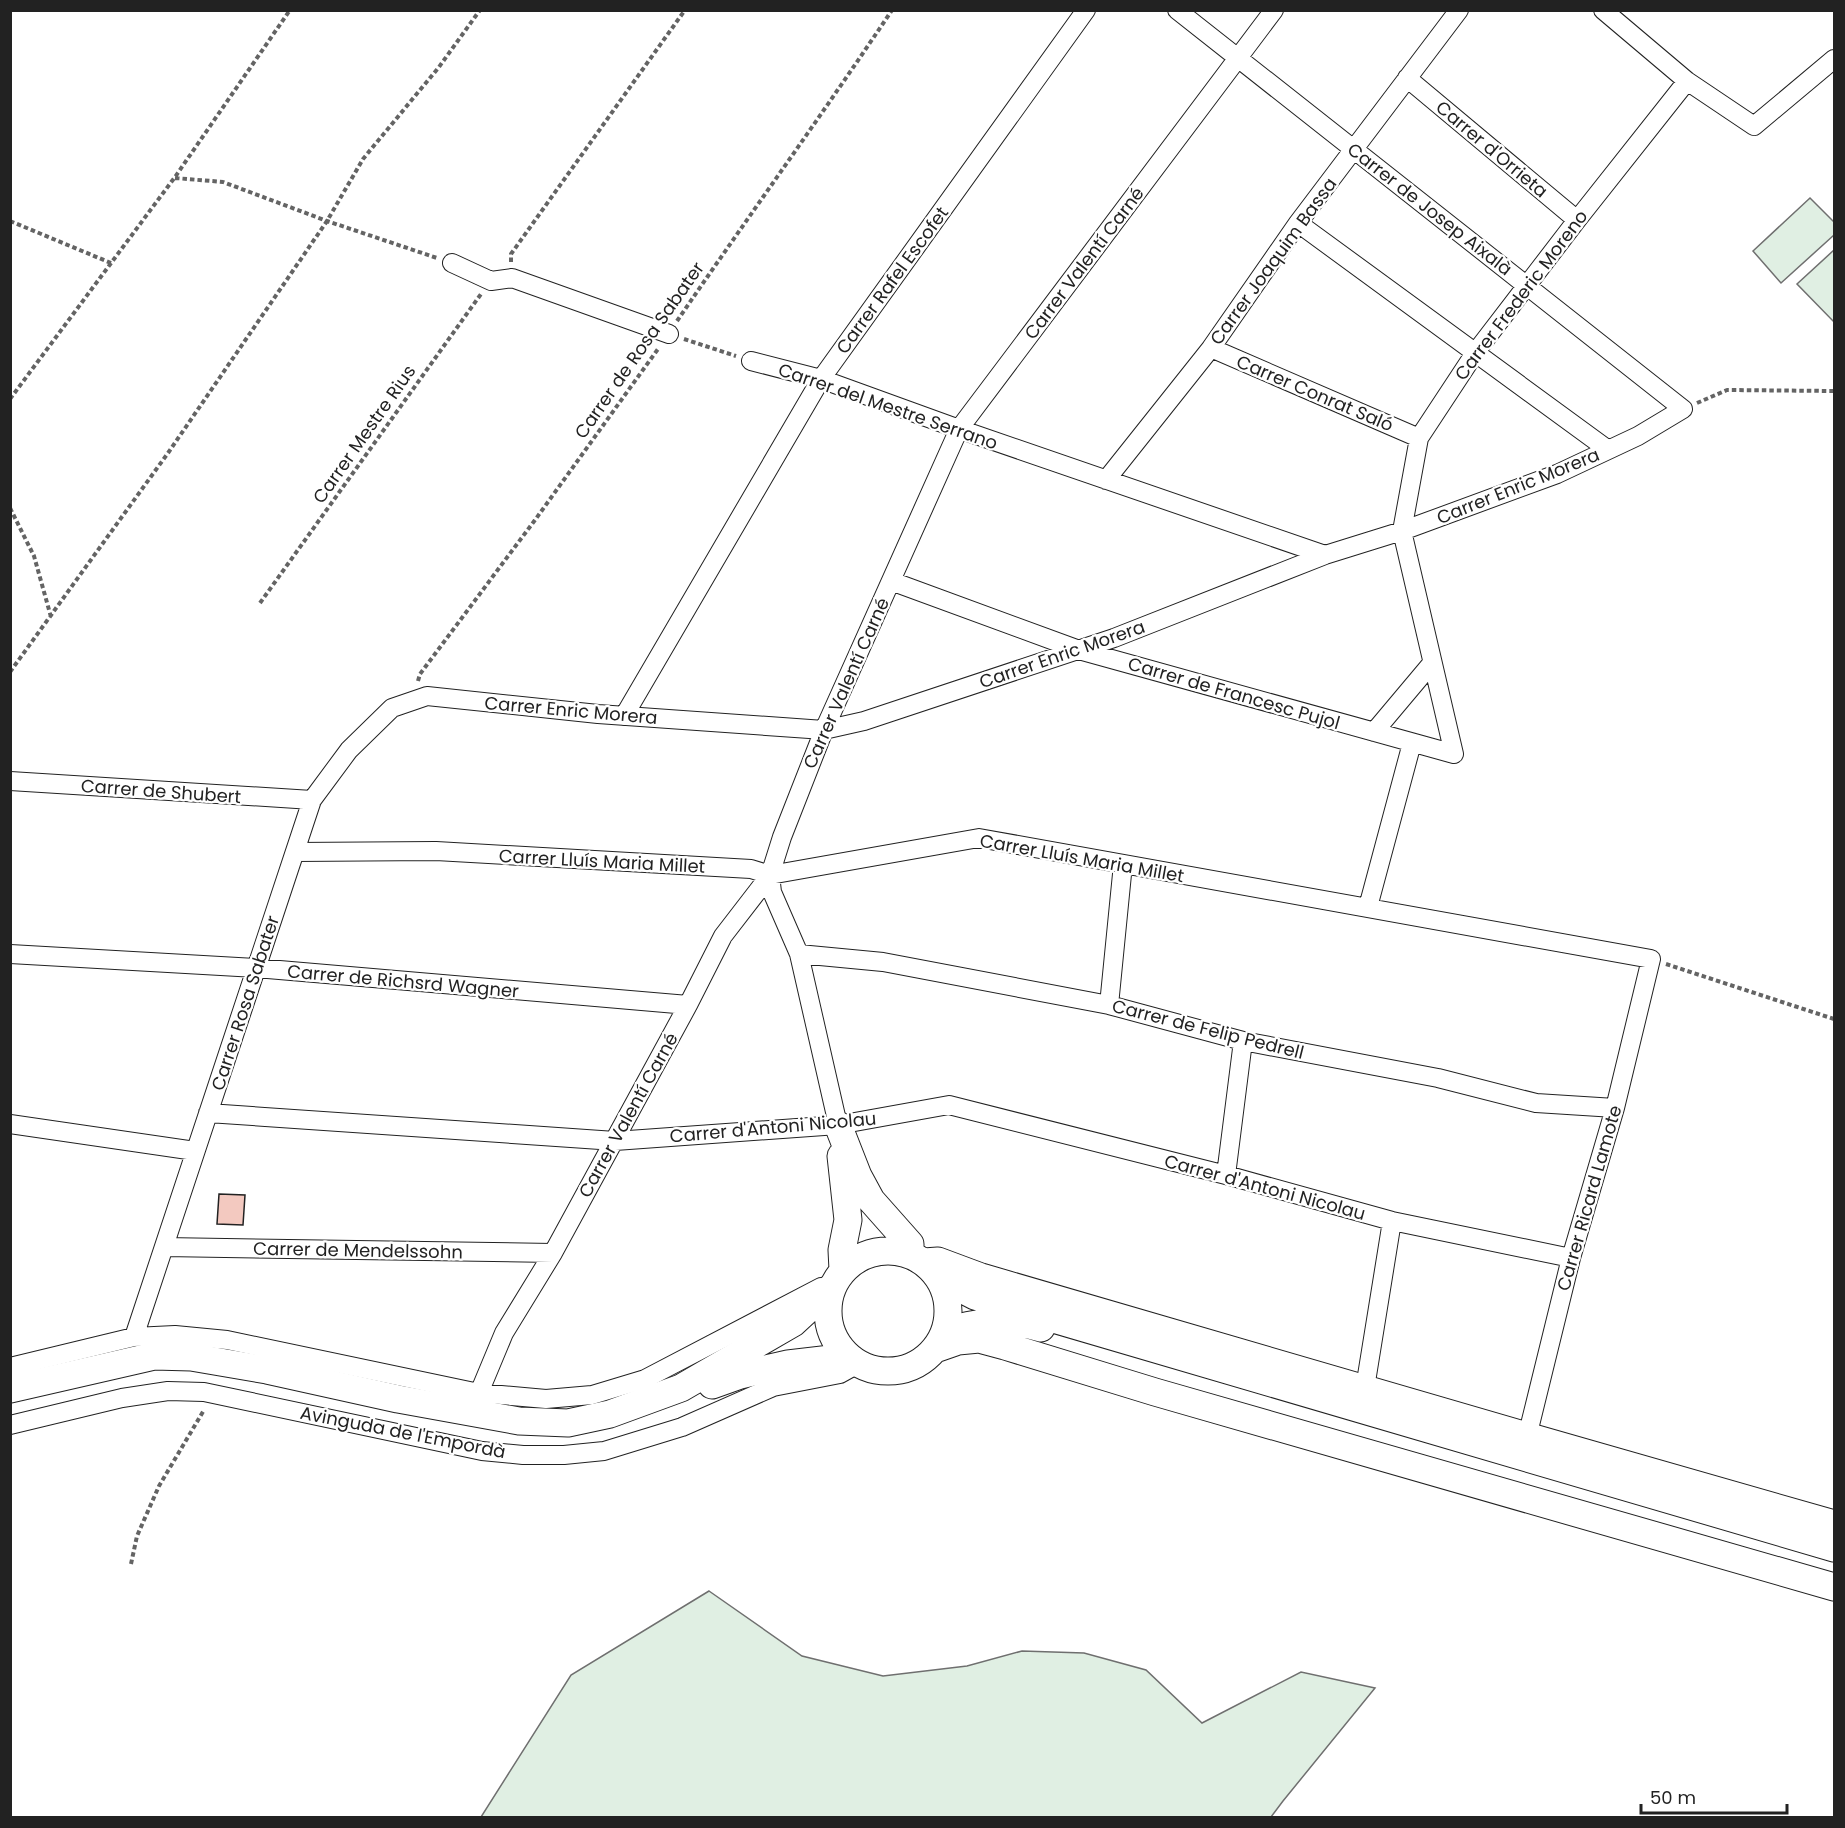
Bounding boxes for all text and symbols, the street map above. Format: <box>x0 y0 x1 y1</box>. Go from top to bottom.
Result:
street label: Carrer d'Orrieta <box>1431 95 1553 203</box>
street label: Carrer de Josep Aixalà <box>1342 137 1518 281</box>
street label: Carrer Joaquim Bassa <box>1204 172 1342 350</box>
street label: Carrer Valentí Carné <box>1018 182 1150 344</box>
street label: Carrer Rafel Escofet <box>830 201 954 359</box>
street label: Carrer Frederic Moreno <box>1449 205 1593 385</box>
street label: Carrer de Rosa Sabater <box>568 256 710 443</box>
street label: Carrer Conrat Saló <box>1233 349 1397 437</box>
street label: Carrer del Mestre Serrano <box>775 357 1001 455</box>
street label: Carrer Mestre Rius <box>307 360 421 508</box>
street label: Carrer Enric Morera <box>1433 442 1603 530</box>
street label: Carrer Valentí Carné <box>797 593 895 773</box>
street label: Carrer Enric Morera <box>976 614 1148 694</box>
street label: Carrer de Francesc Pujol <box>1125 651 1343 735</box>
street label: Carrer Enric Morera <box>483 690 659 730</box>
street label: Carrer de Shubert <box>80 773 242 809</box>
street label: Carrer Lluís Maria Millet <box>978 828 1186 888</box>
street label: Carrer Lluís Maria Millet <box>498 843 706 879</box>
street label: Carrer Rosa Sabater <box>205 912 285 1094</box>
street label: Carrer de Richsrd Wagner <box>286 958 520 1004</box>
street label: Carrer de Felip Pedrell <box>1109 993 1307 1065</box>
street label: Carrer Valentí Carné <box>572 1028 684 1202</box>
street label: Carrer Ricard Lamote <box>1551 1102 1627 1294</box>
street label: Carrer d'Antoni Nicolau <box>669 1106 877 1148</box>
street label: Carrer d'Antoni Nicolau <box>1162 1148 1368 1226</box>
street label: Carrer de Mendelssohn <box>253 1236 463 1264</box>
street label: Avinguda de l'Empordà <box>298 1400 508 1464</box>
scale bar <box>1641 1777 1786 1815</box>
text: 50 m <box>1650 1785 1696 1810</box>

